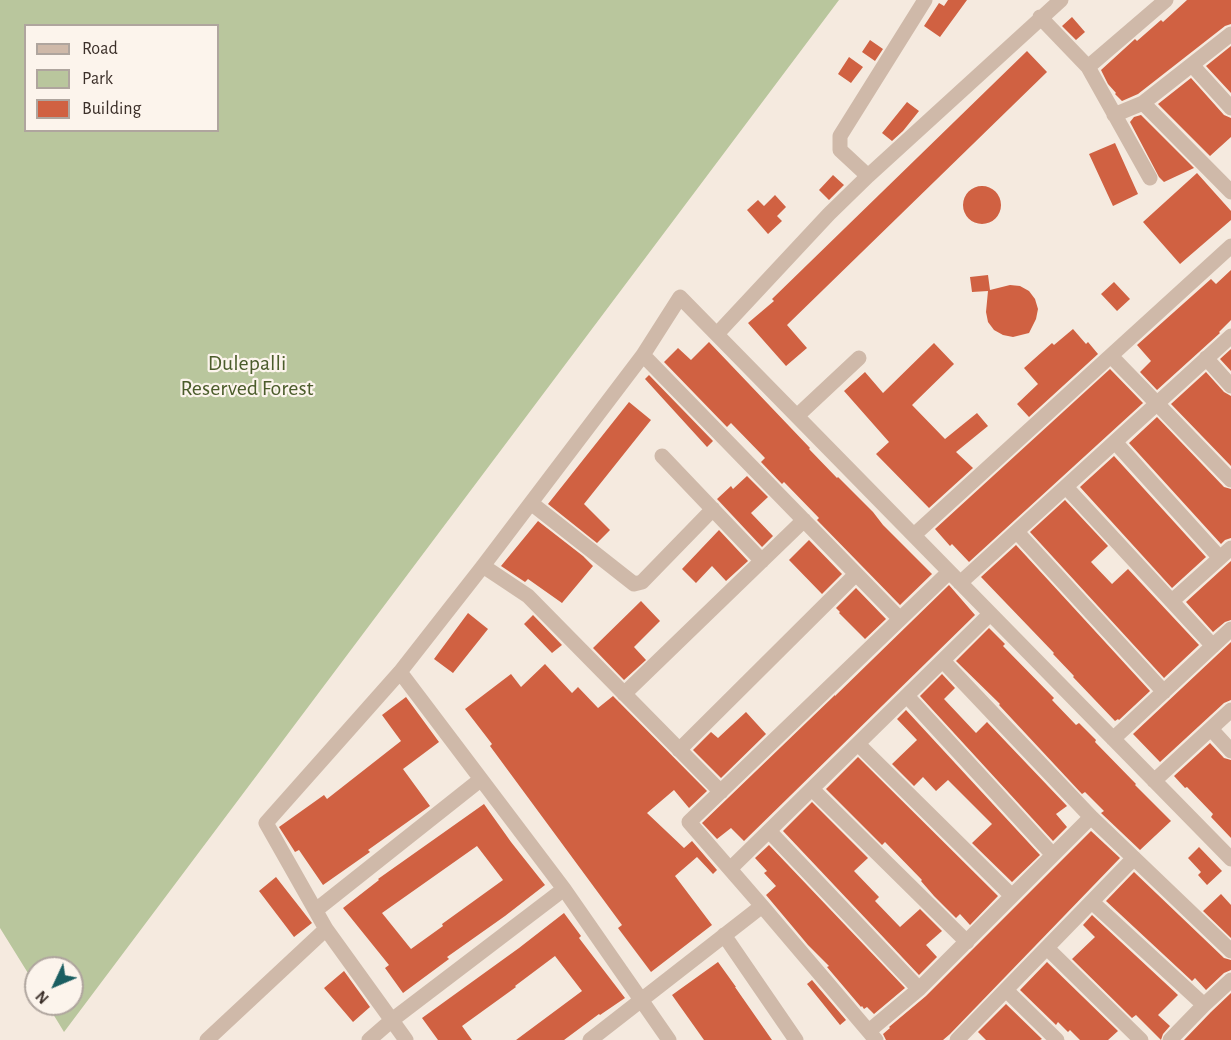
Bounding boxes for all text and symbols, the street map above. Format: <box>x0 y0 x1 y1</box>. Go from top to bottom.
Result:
legend <box>24 24 219 132</box>
text: Road <box>82 40 118 58</box>
text: Park <box>82 70 113 88</box>
text: Building <box>82 100 141 118</box>
park label: Dulepalli Reserved Forest <box>180 350 314 402</box>
north arrow <box>24 956 84 1016</box>
text: N <box>33 988 52 1007</box>

